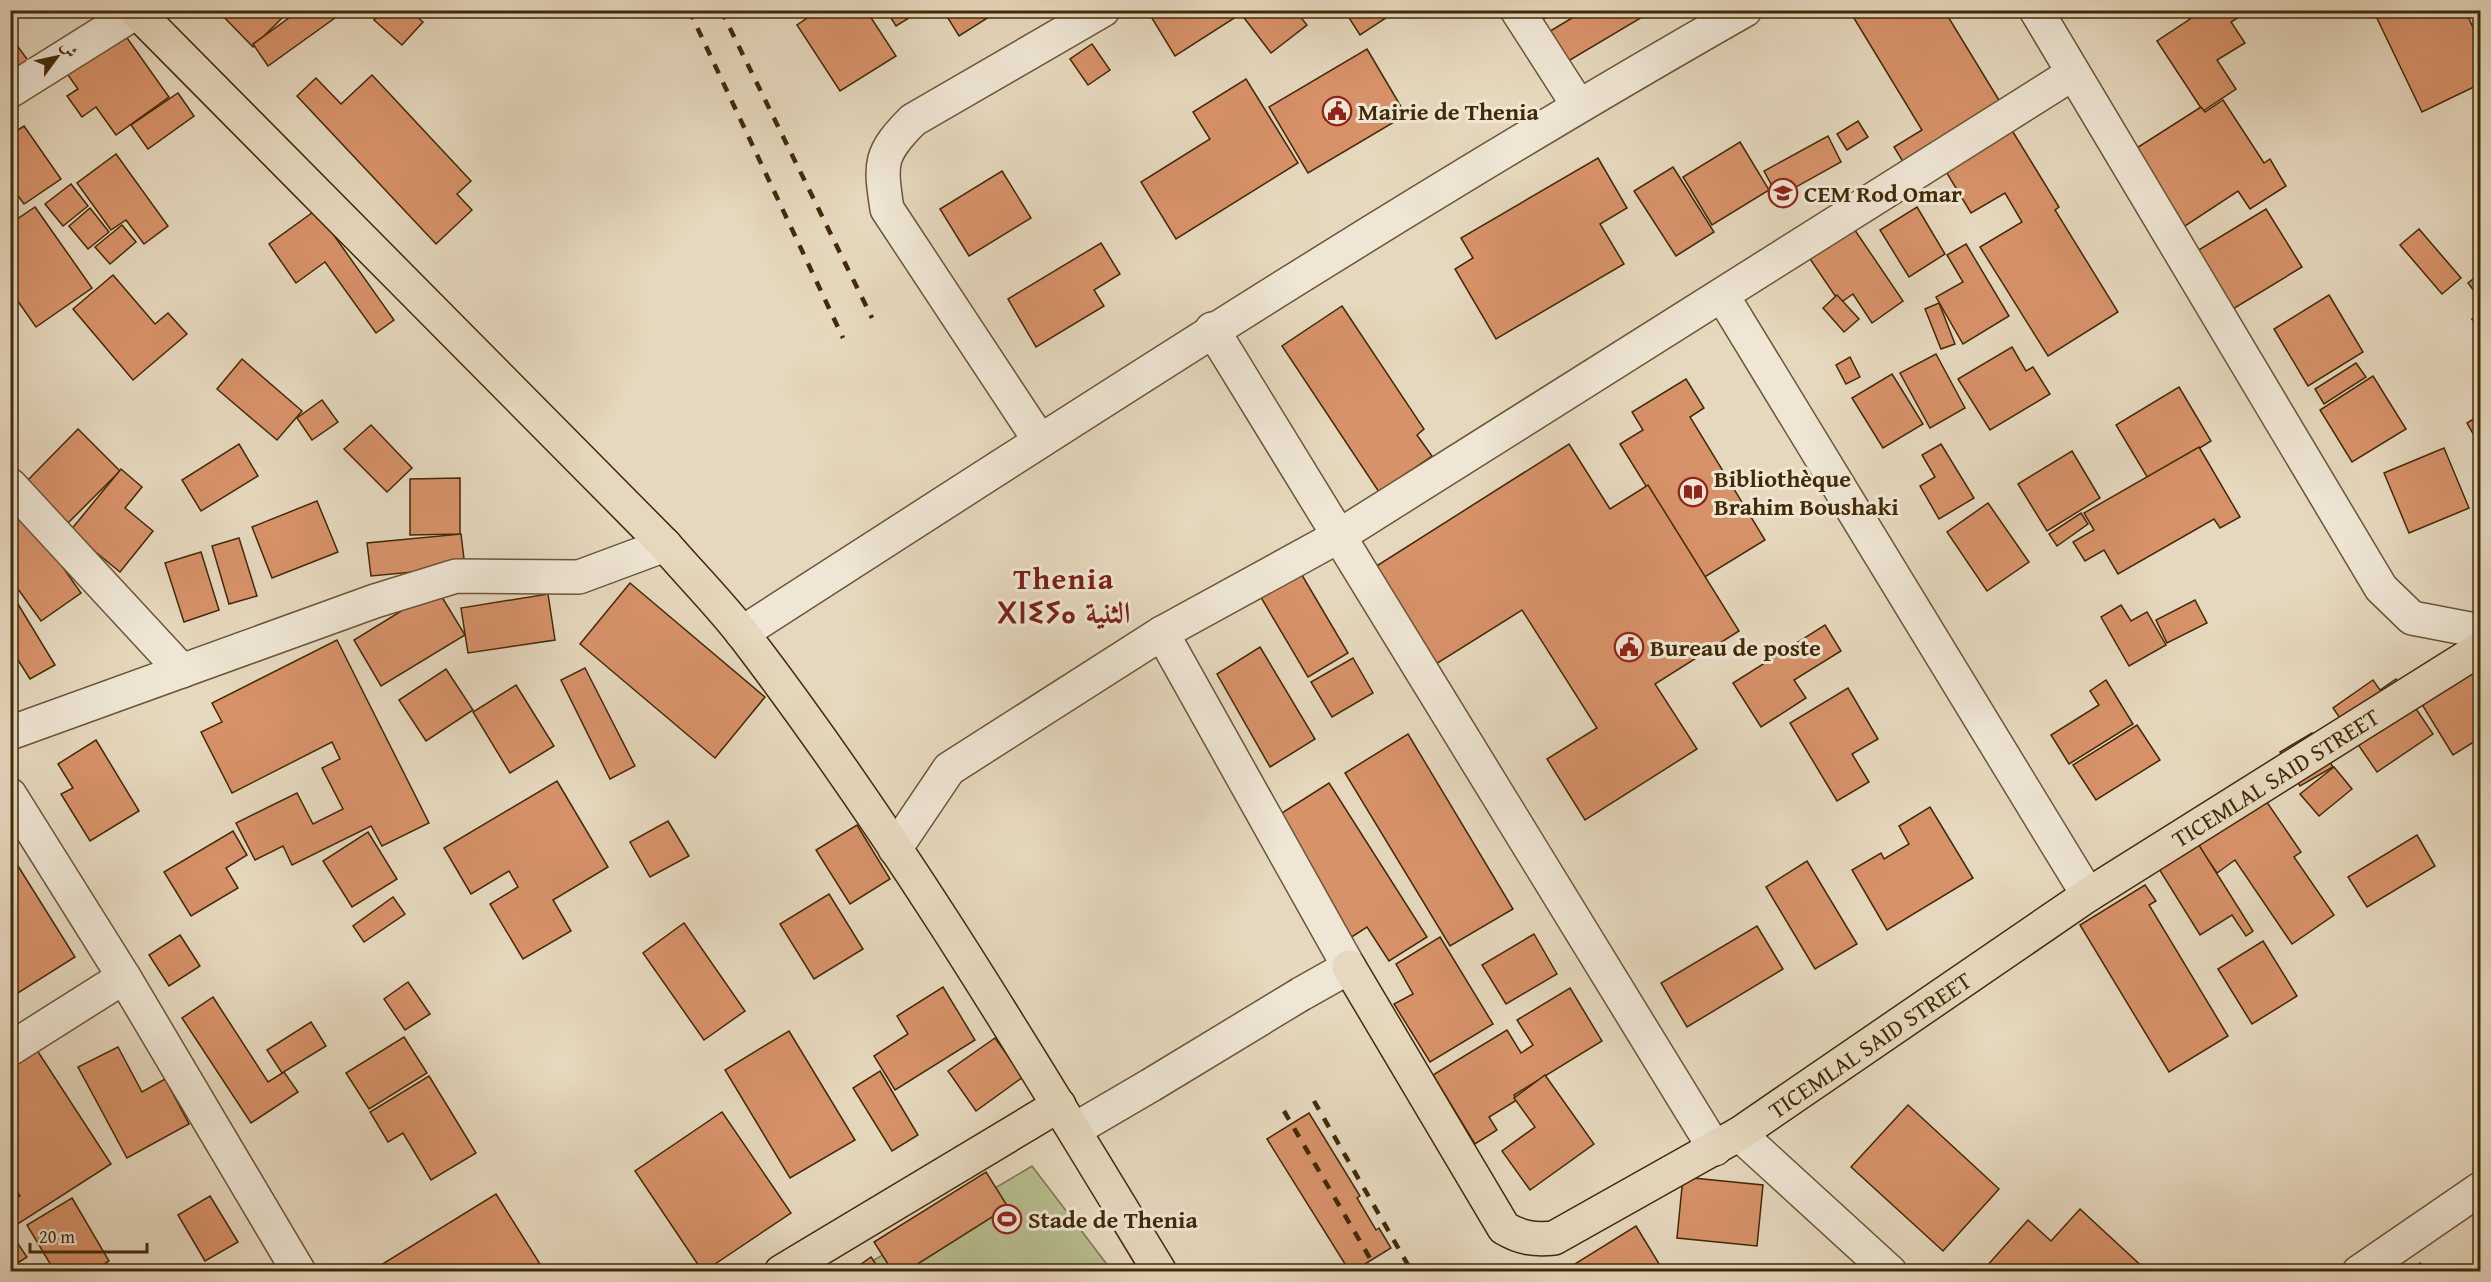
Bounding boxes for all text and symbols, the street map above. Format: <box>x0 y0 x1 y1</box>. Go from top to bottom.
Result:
north arrow <box>27 27 87 87</box>
text: ش <box>55 36 84 62</box>
place label: Mairie de Thenia <box>1358 94 1540 129</box>
public building icon: Mairie de Thenia <box>1321 95 1353 127</box>
place label: CEM Rod Omar <box>1804 176 1962 211</box>
school or university icon: CEM Rod Omar <box>1767 177 1799 209</box>
place label: Bibliothèque Brahim Boushaki <box>1714 461 1899 524</box>
library icon: Bibliothèque Brahim Boushaki <box>1677 476 1709 508</box>
district label: Thenia ⵝⵏⵉⵢⴰ الثنية <box>997 556 1131 634</box>
place label: Bureau de poste <box>1650 630 1821 665</box>
public building icon: Bureau de poste <box>1613 631 1645 663</box>
street label: TICEMLAL SAID STREET <box>2165 699 2386 856</box>
street label: TICEMLAL SAID STREET <box>1761 963 1978 1127</box>
place label: Stade de Thenia <box>1028 1202 1198 1237</box>
sports icon: Stade de Thenia <box>991 1203 1023 1235</box>
scale bar <box>30 1216 147 1254</box>
text: 20 m <box>39 1223 75 1250</box>

